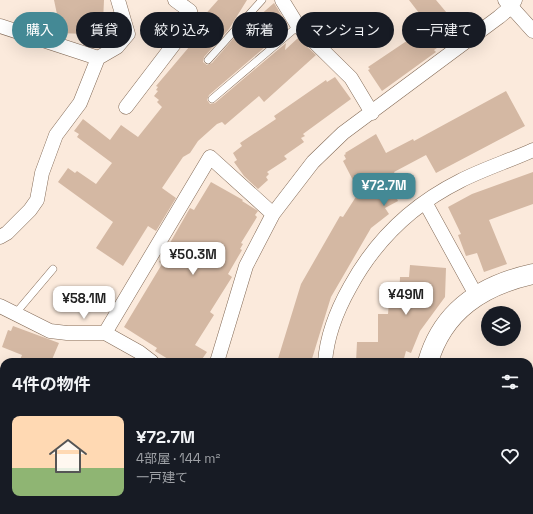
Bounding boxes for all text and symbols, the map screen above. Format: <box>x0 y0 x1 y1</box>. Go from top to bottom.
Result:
chip: 購入 <box>12 12 68 48</box>
chip: 賃貸 <box>76 12 132 48</box>
chip: 絞り込み <box>140 12 224 48</box>
chip: 新着 <box>232 12 288 48</box>
chip: マンション <box>296 12 394 48</box>
chip: 一戸建て <box>402 12 486 48</box>
pin: ¥72.7M <box>351 173 417 207</box>
text: ¥72.7M <box>361 177 407 194</box>
pin: ¥50.3M <box>160 242 226 276</box>
text: ¥50.3M <box>169 246 217 263</box>
pin: ¥49M <box>382 282 430 316</box>
pin: ¥58.1M <box>51 286 117 320</box>
text: ¥49M <box>388 286 424 303</box>
text: ¥58.1M <box>62 290 106 307</box>
map controls <box>481 306 521 346</box>
button: layers <box>481 306 521 346</box>
icon: filters <box>499 371 521 393</box>
text: 4件の物件 <box>12 373 91 395</box>
text: ¥72.7M <box>136 426 195 448</box>
icon: home <box>44 432 92 480</box>
icon: heart <box>499 445 521 467</box>
text: 4部屋 · 144 m² <box>136 450 220 467</box>
text: 一戸建て <box>136 469 188 486</box>

